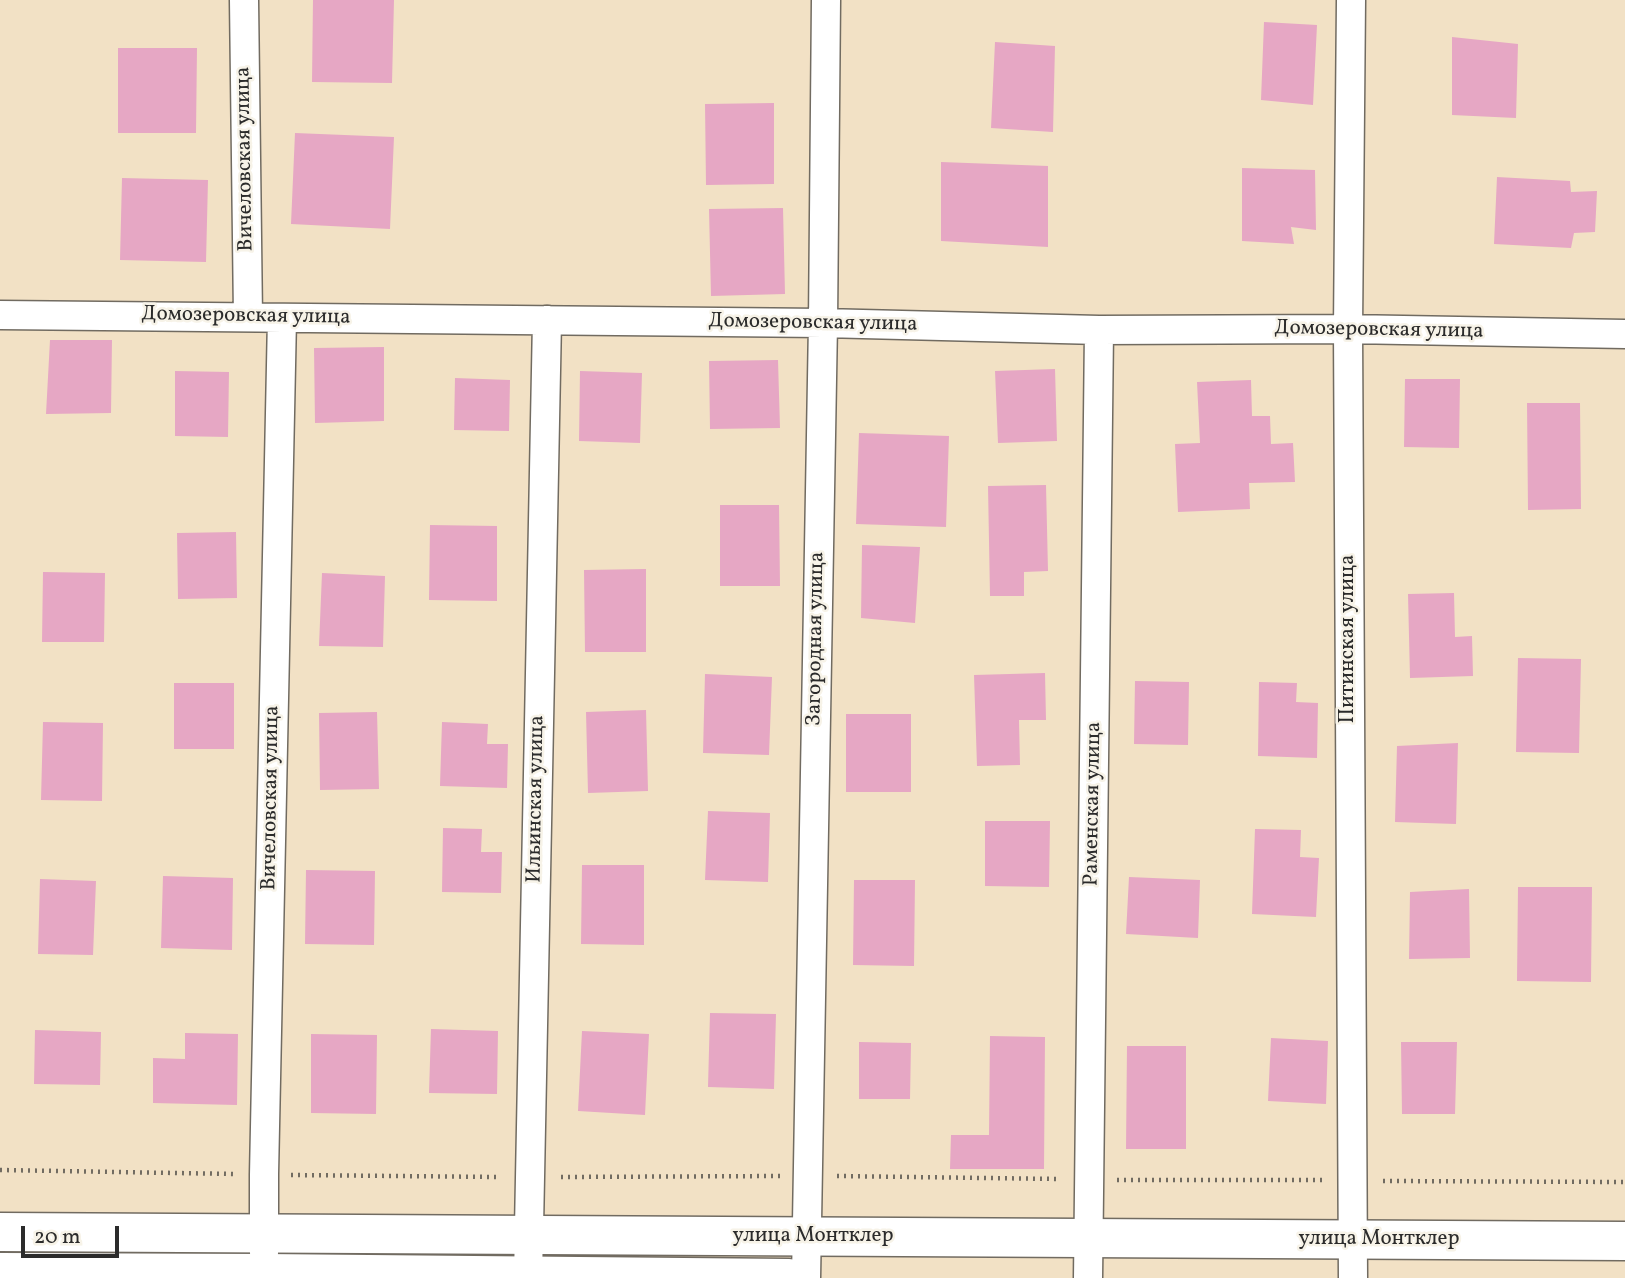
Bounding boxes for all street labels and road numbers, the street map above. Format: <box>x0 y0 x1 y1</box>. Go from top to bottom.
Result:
street label: Вичеловская улица <box>232 66 260 252</box>
street label: Домозеровская улица <box>141 303 351 331</box>
street label: Домозеровская улица <box>708 310 918 338</box>
street label: Домозеровская улица <box>1274 317 1484 345</box>
street label: Загородная улица <box>803 552 831 726</box>
street label: Питинская улица <box>1336 554 1362 724</box>
street label: Вичеловская улица <box>258 705 286 891</box>
street label: Ильинская улица <box>523 715 551 883</box>
street label: Раменская улица <box>1080 722 1108 886</box>
street label: улица Монтклер <box>733 1224 893 1250</box>
street label: улица Монтклер <box>1299 1227 1459 1253</box>

